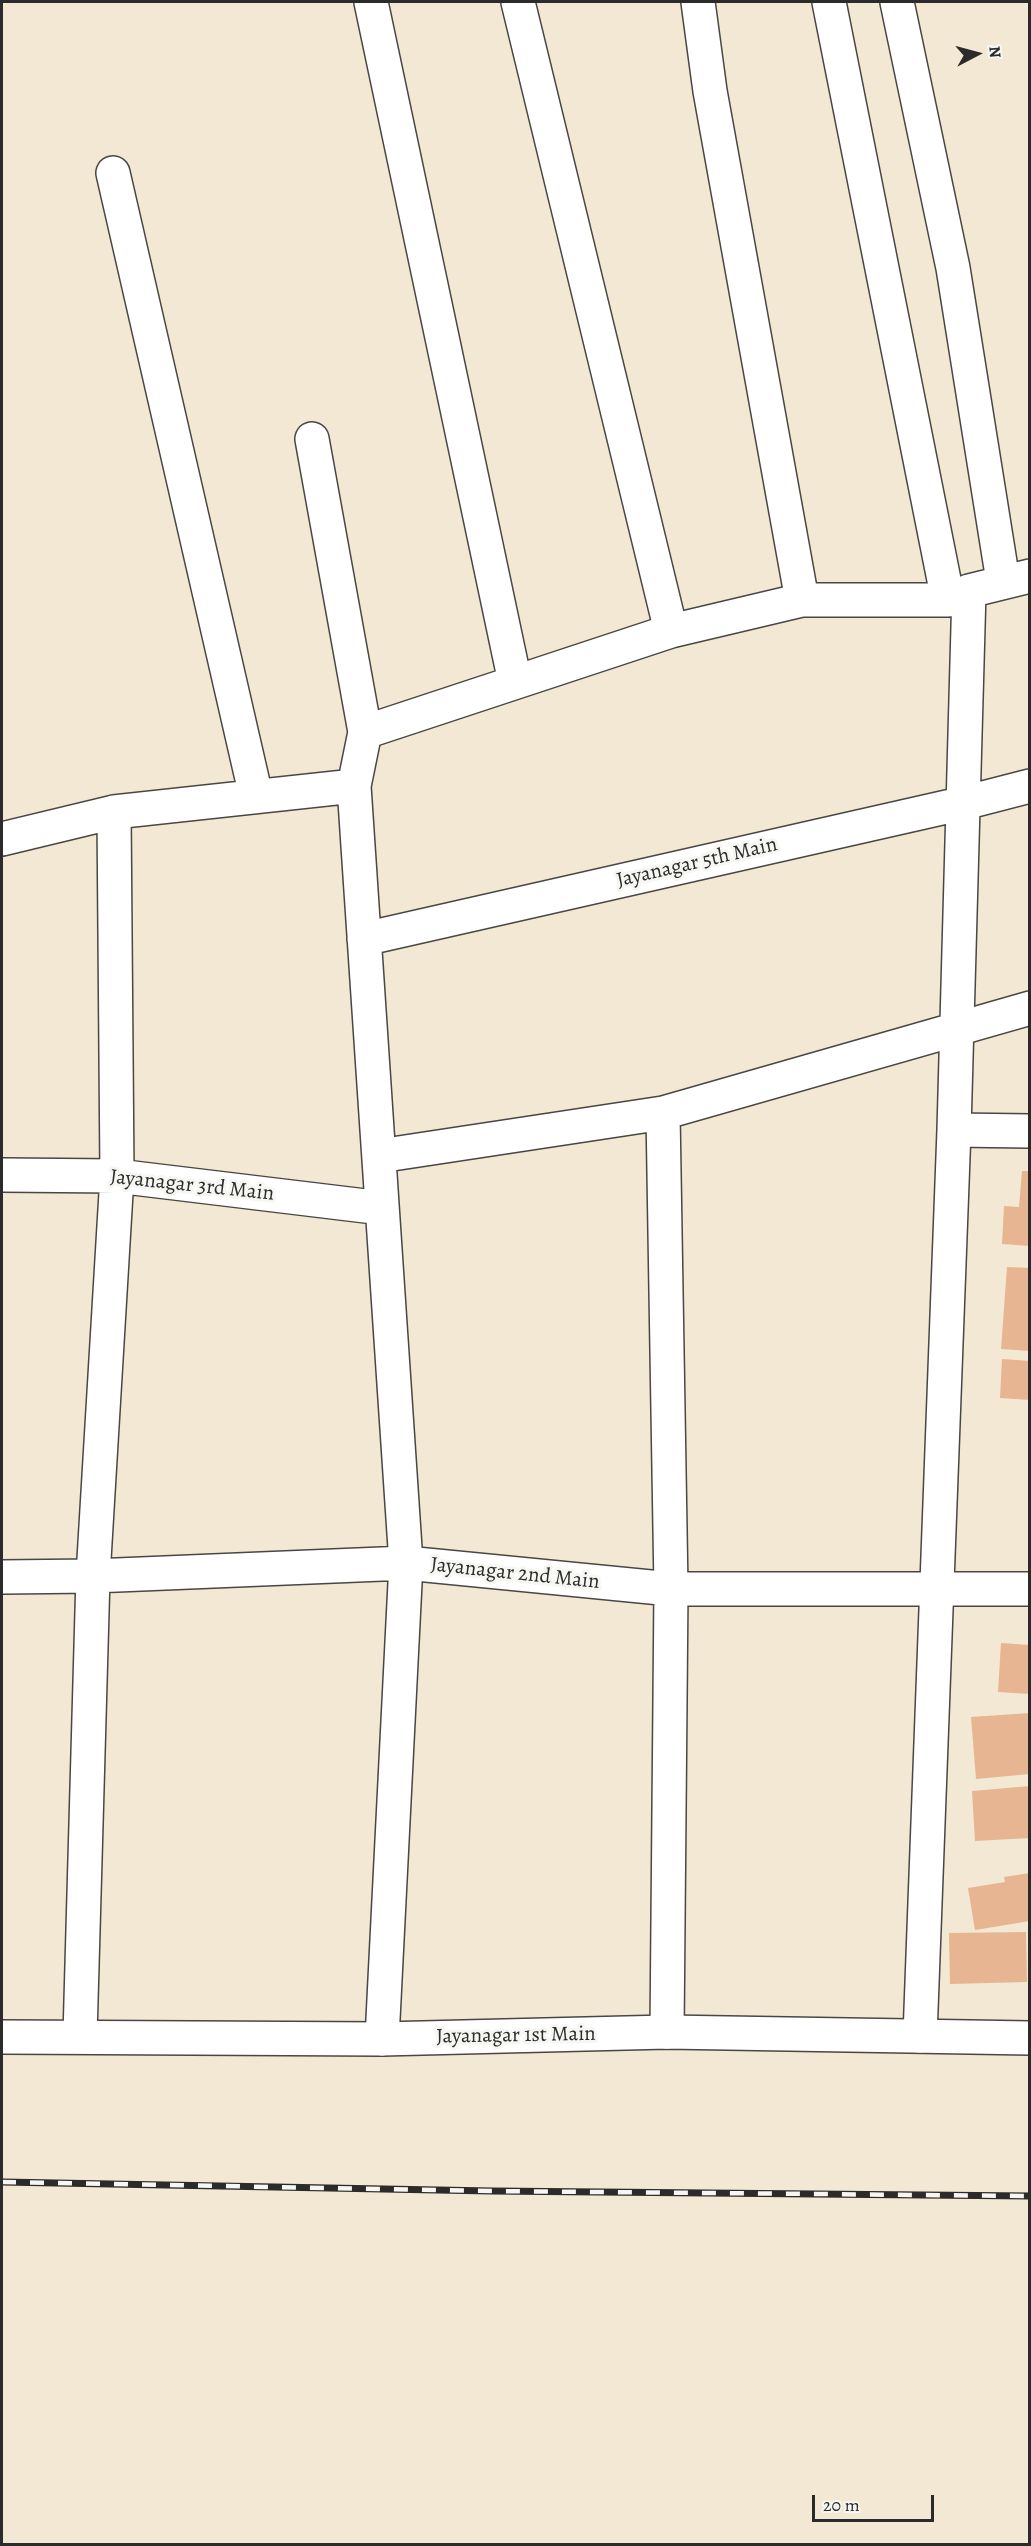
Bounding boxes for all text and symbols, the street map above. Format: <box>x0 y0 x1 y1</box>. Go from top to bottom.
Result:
north arrow <box>947 24 1007 84</box>
text: N <box>983 45 1006 59</box>
street label: Jayanagar 5th Main <box>614 832 780 894</box>
street label: Jayanagar 3rd Main <box>109 1165 275 1207</box>
street label: Jayanagar 2nd Main <box>429 1553 601 1595</box>
street label: Jayanagar 1st Main <box>436 2022 596 2050</box>
scale bar <box>815 2483 936 2521</box>
text: 20 m <box>823 2493 860 2517</box>

